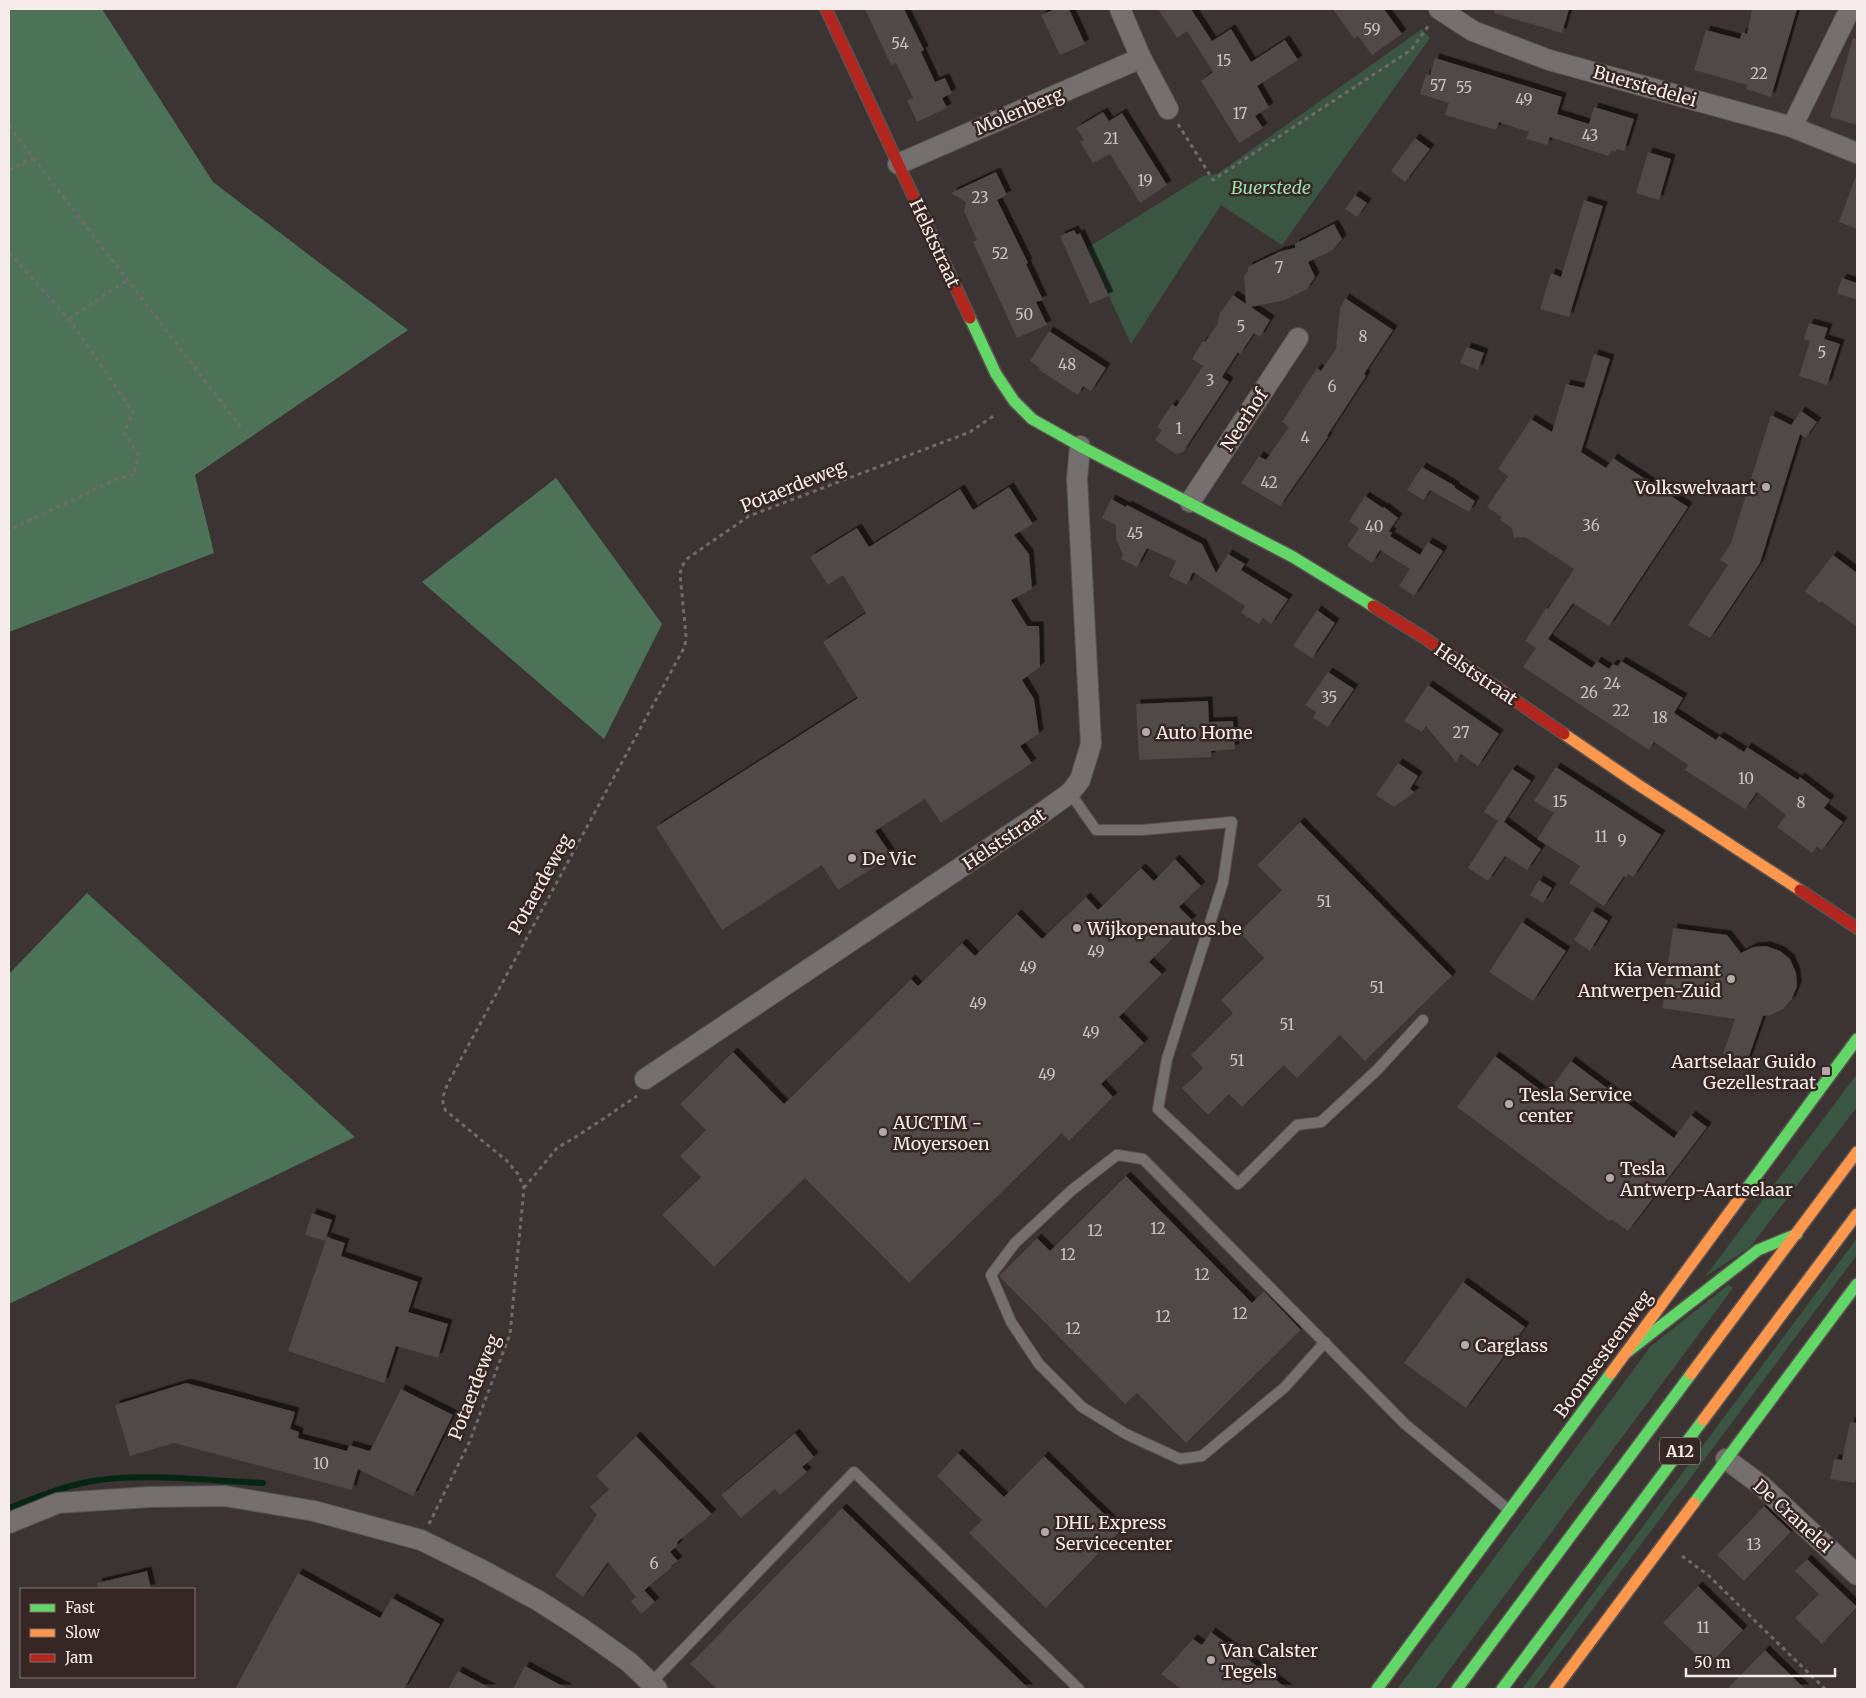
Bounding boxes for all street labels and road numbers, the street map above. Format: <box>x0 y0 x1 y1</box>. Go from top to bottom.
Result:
street label: Buerstedelei <box>1591 60 1700 112</box>
street label: Molenberg <box>971 82 1067 140</box>
street label: Helststraat <box>904 195 966 291</box>
street label: Neerhof <box>1215 384 1273 455</box>
street label: Potaerdeweg <box>737 454 849 518</box>
street label: Helststraat <box>1430 638 1522 710</box>
street label: Helststraat <box>958 803 1050 875</box>
street label: Potaerdeweg <box>503 830 577 938</box>
street label: Boomsesteenweg <box>1549 1286 1657 1422</box>
street label: Potaerdeweg <box>443 1331 505 1443</box>
road number: A12 <box>1660 1438 1700 1464</box>
street label: De Cranelei <box>1749 1474 1838 1558</box>

